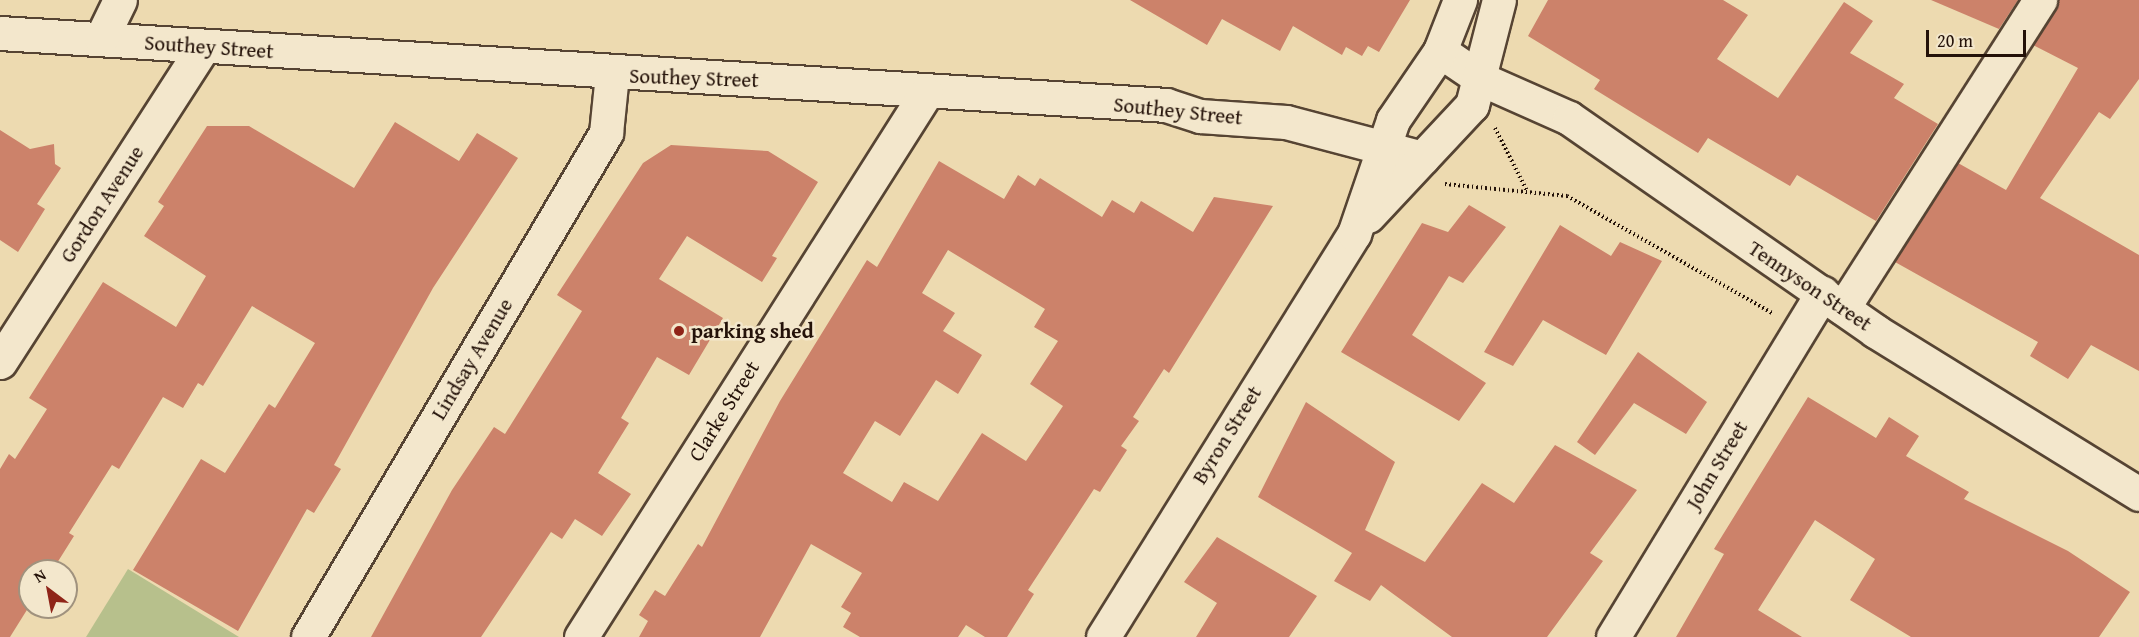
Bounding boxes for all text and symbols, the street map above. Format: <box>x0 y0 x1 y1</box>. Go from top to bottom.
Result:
scale bar <box>1929 18 2030 56</box>
text: 20 m <box>1937 27 1973 54</box>
street label: Southey Street <box>143 30 275 64</box>
street label: Southey Street <box>629 63 759 93</box>
street label: Southey Street <box>1112 92 1244 130</box>
street label: Gordon Avenue <box>55 141 149 267</box>
street label: Tennyson Street <box>1743 235 1877 337</box>
street label: Lindsay Avenue <box>426 294 518 424</box>
place label: parking shed <box>691 318 814 344</box>
marker: parking shed <box>672 324 686 338</box>
street label: Clarke Street <box>683 356 765 466</box>
street label: Byron Street <box>1187 381 1267 489</box>
street label: John Street <box>1681 416 1753 514</box>
north arrow <box>18 559 78 619</box>
text: N <box>29 562 50 588</box>

